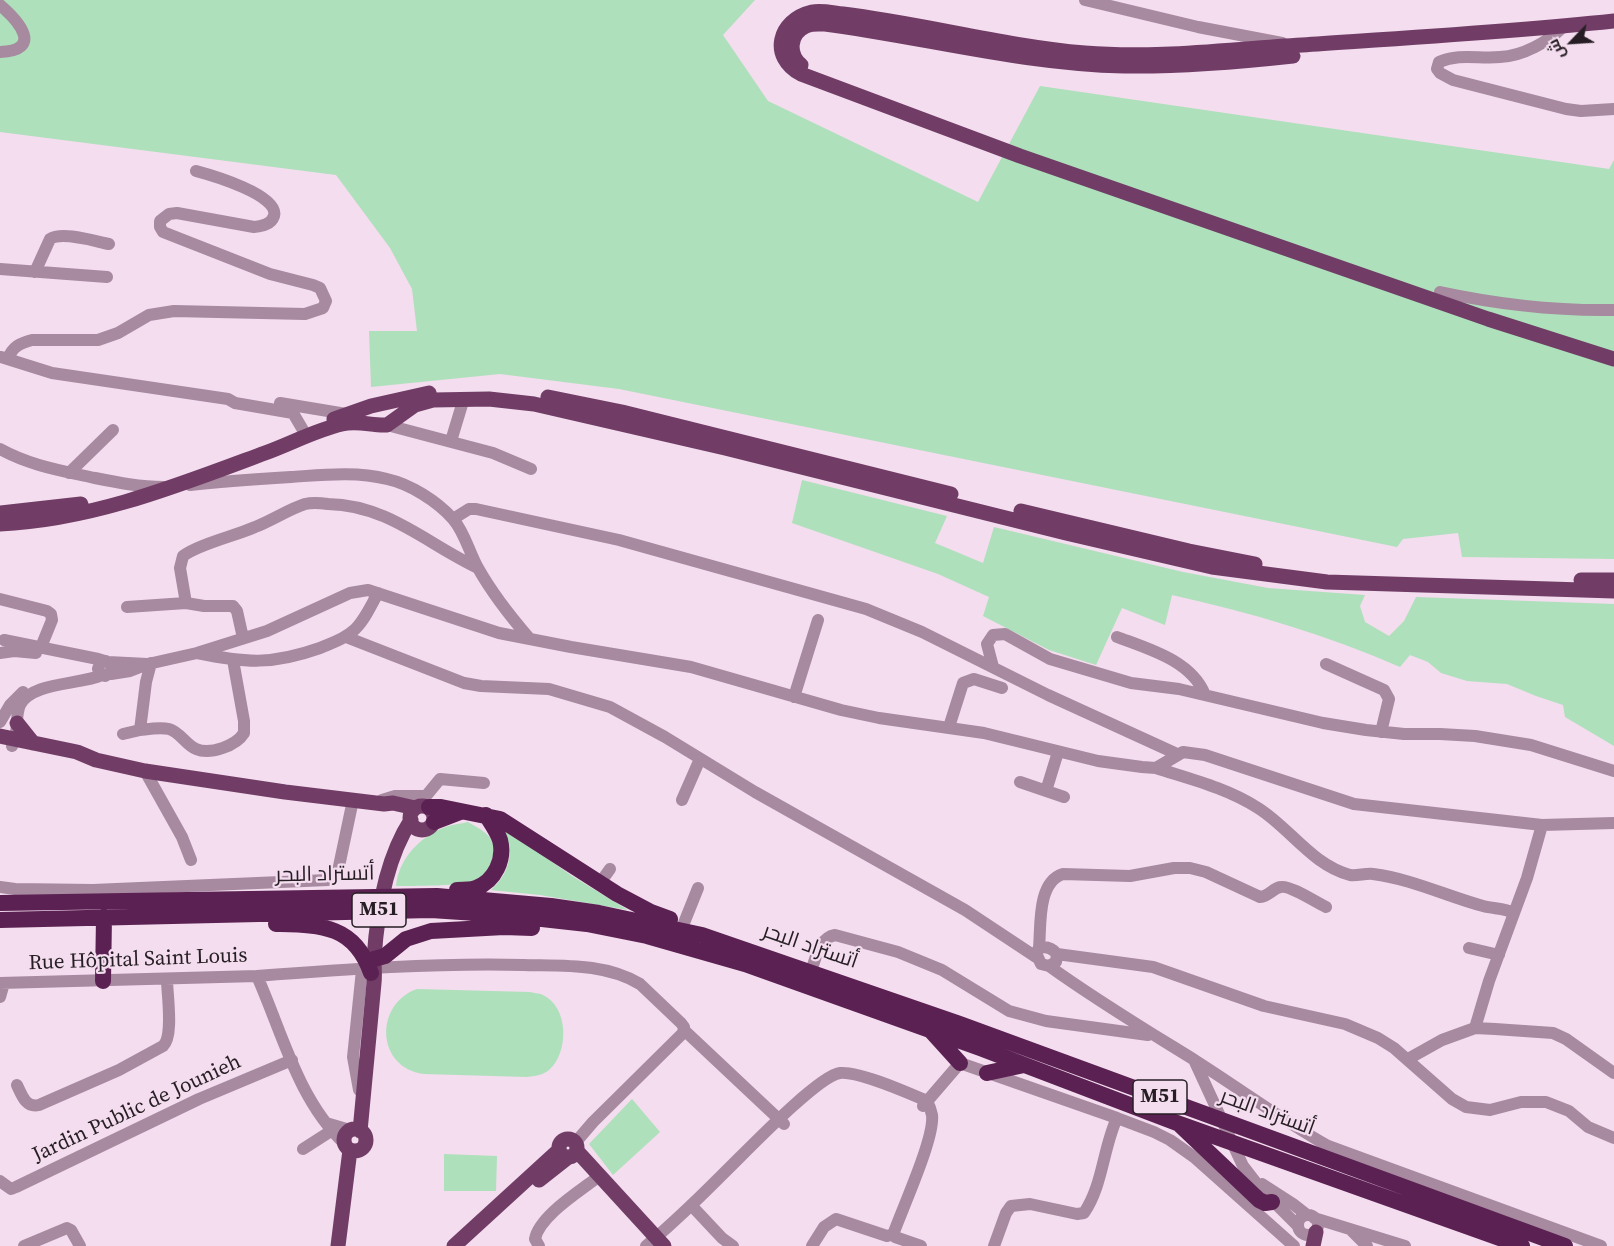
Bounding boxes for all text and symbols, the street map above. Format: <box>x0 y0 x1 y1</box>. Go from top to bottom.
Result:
north arrow <box>1542 12 1602 72</box>
text: ش <box>1541 36 1570 64</box>
street label: أتستراد البحر <box>275 862 375 888</box>
road number: M51 <box>352 893 406 927</box>
street label: أتستراد البحر <box>759 919 861 975</box>
street label: Rue Hôpital Saint Louis <box>28 944 248 976</box>
street label: Jardin Public de Jounieh <box>29 1050 245 1168</box>
road number: M51 <box>1133 1080 1187 1114</box>
street label: أتستراد البحر <box>1216 1084 1318 1142</box>

